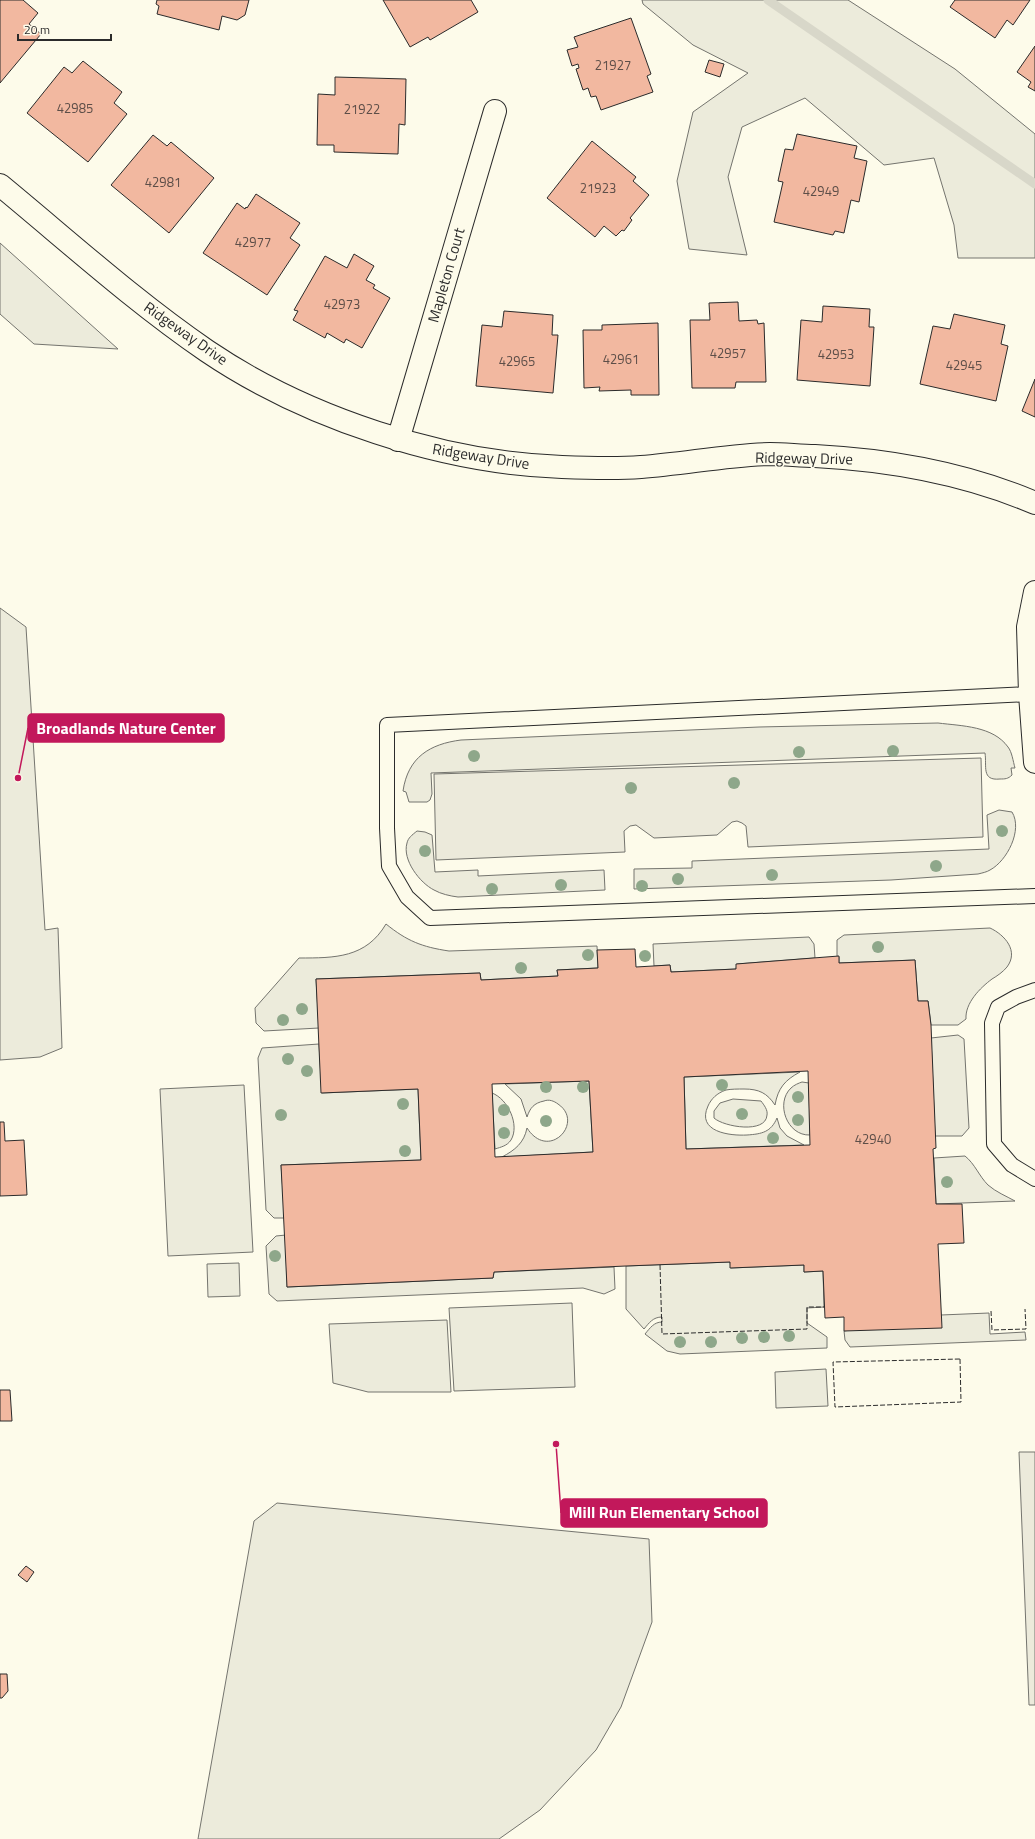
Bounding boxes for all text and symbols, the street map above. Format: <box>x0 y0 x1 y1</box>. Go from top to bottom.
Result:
scale bar <box>18 16 111 42</box>
text: 20 m <box>24 20 50 39</box>
house number: 21927 <box>595 55 631 75</box>
house number: 42985 <box>57 98 93 118</box>
house number: 21922 <box>344 99 380 119</box>
house number: 42981 <box>145 172 181 192</box>
house number: 21923 <box>580 178 616 198</box>
house number: 42949 <box>803 181 839 201</box>
street label: Mapleton Court <box>421 224 471 325</box>
house number: 42977 <box>235 232 271 252</box>
house number: 42973 <box>324 294 360 314</box>
street label: Ridgeway Drive <box>139 296 233 370</box>
house number: 42957 <box>710 343 746 363</box>
house number: 42953 <box>818 344 854 364</box>
house number: 42961 <box>603 349 639 369</box>
house number: 42965 <box>499 351 535 371</box>
house number: 42945 <box>946 355 982 375</box>
street label: Ridgeway Drive <box>431 437 531 475</box>
street label: Ridgeway Drive <box>755 446 853 470</box>
callout: Broadlands Nature Center <box>28 714 224 742</box>
text: Broadlands Nature Center <box>36 716 216 740</box>
house number: 42940 <box>855 1129 891 1149</box>
callout: Mill Run Elementary School <box>561 1499 767 1527</box>
text: Mill Run Elementary School <box>569 1500 759 1524</box>

